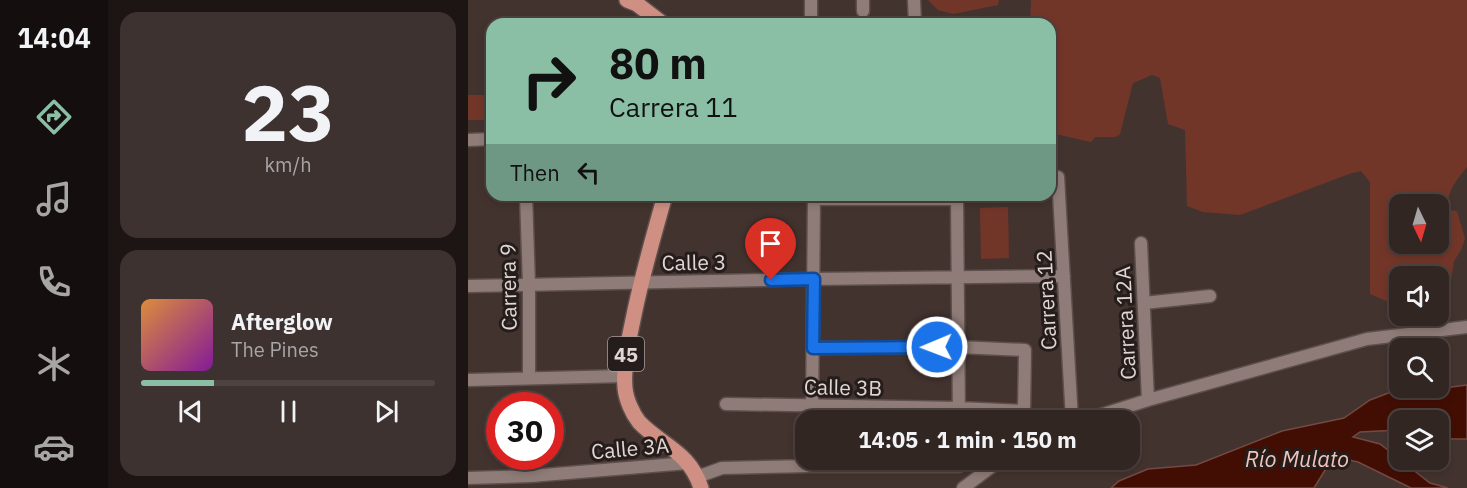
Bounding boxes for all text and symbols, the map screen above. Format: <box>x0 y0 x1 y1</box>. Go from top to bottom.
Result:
text: 14:04 <box>17 20 91 55</box>
text: 80 m <box>609 36 707 91</box>
icon: right <box>510 42 588 120</box>
text: 23 <box>241 61 335 162</box>
text: Carrera 11 <box>609 89 738 124</box>
icon: directions <box>33 96 75 138</box>
text: km/h <box>264 151 312 178</box>
icon: left <box>572 156 605 189</box>
text: Then <box>510 158 560 187</box>
icon: music <box>33 178 75 220</box>
north arrow <box>1389 194 1449 254</box>
map controls <box>1389 194 1449 470</box>
pin <box>745 218 796 280</box>
icon: arrive <box>754 227 787 260</box>
street label: Carrera 9 <box>493 243 523 331</box>
street label: Calle 3 <box>661 247 727 277</box>
street label: Carrera 12 <box>1029 249 1063 351</box>
icon: phone <box>33 261 75 303</box>
street label: Carrera 12A <box>1108 266 1142 380</box>
button: sound <box>1389 266 1449 326</box>
text: Afterglow <box>231 307 333 336</box>
position arrow <box>905 315 969 379</box>
text: The Pines <box>231 336 319 363</box>
road number: 45 <box>608 337 644 371</box>
button: search <box>1389 338 1449 398</box>
icon: climate <box>33 343 75 385</box>
street label: Calle 3B <box>804 372 882 402</box>
speed limit sign: 30 <box>486 392 564 470</box>
icon: previous <box>174 395 207 428</box>
icon: pause <box>272 395 305 428</box>
icon: next <box>370 395 403 428</box>
button: layers <box>1389 410 1449 470</box>
text: 14:05 · 1 min · 150 m <box>858 425 1077 454</box>
icon: car <box>33 426 75 468</box>
street label: Calle 3A <box>590 431 670 465</box>
water label: Río Mulato <box>1245 444 1349 473</box>

